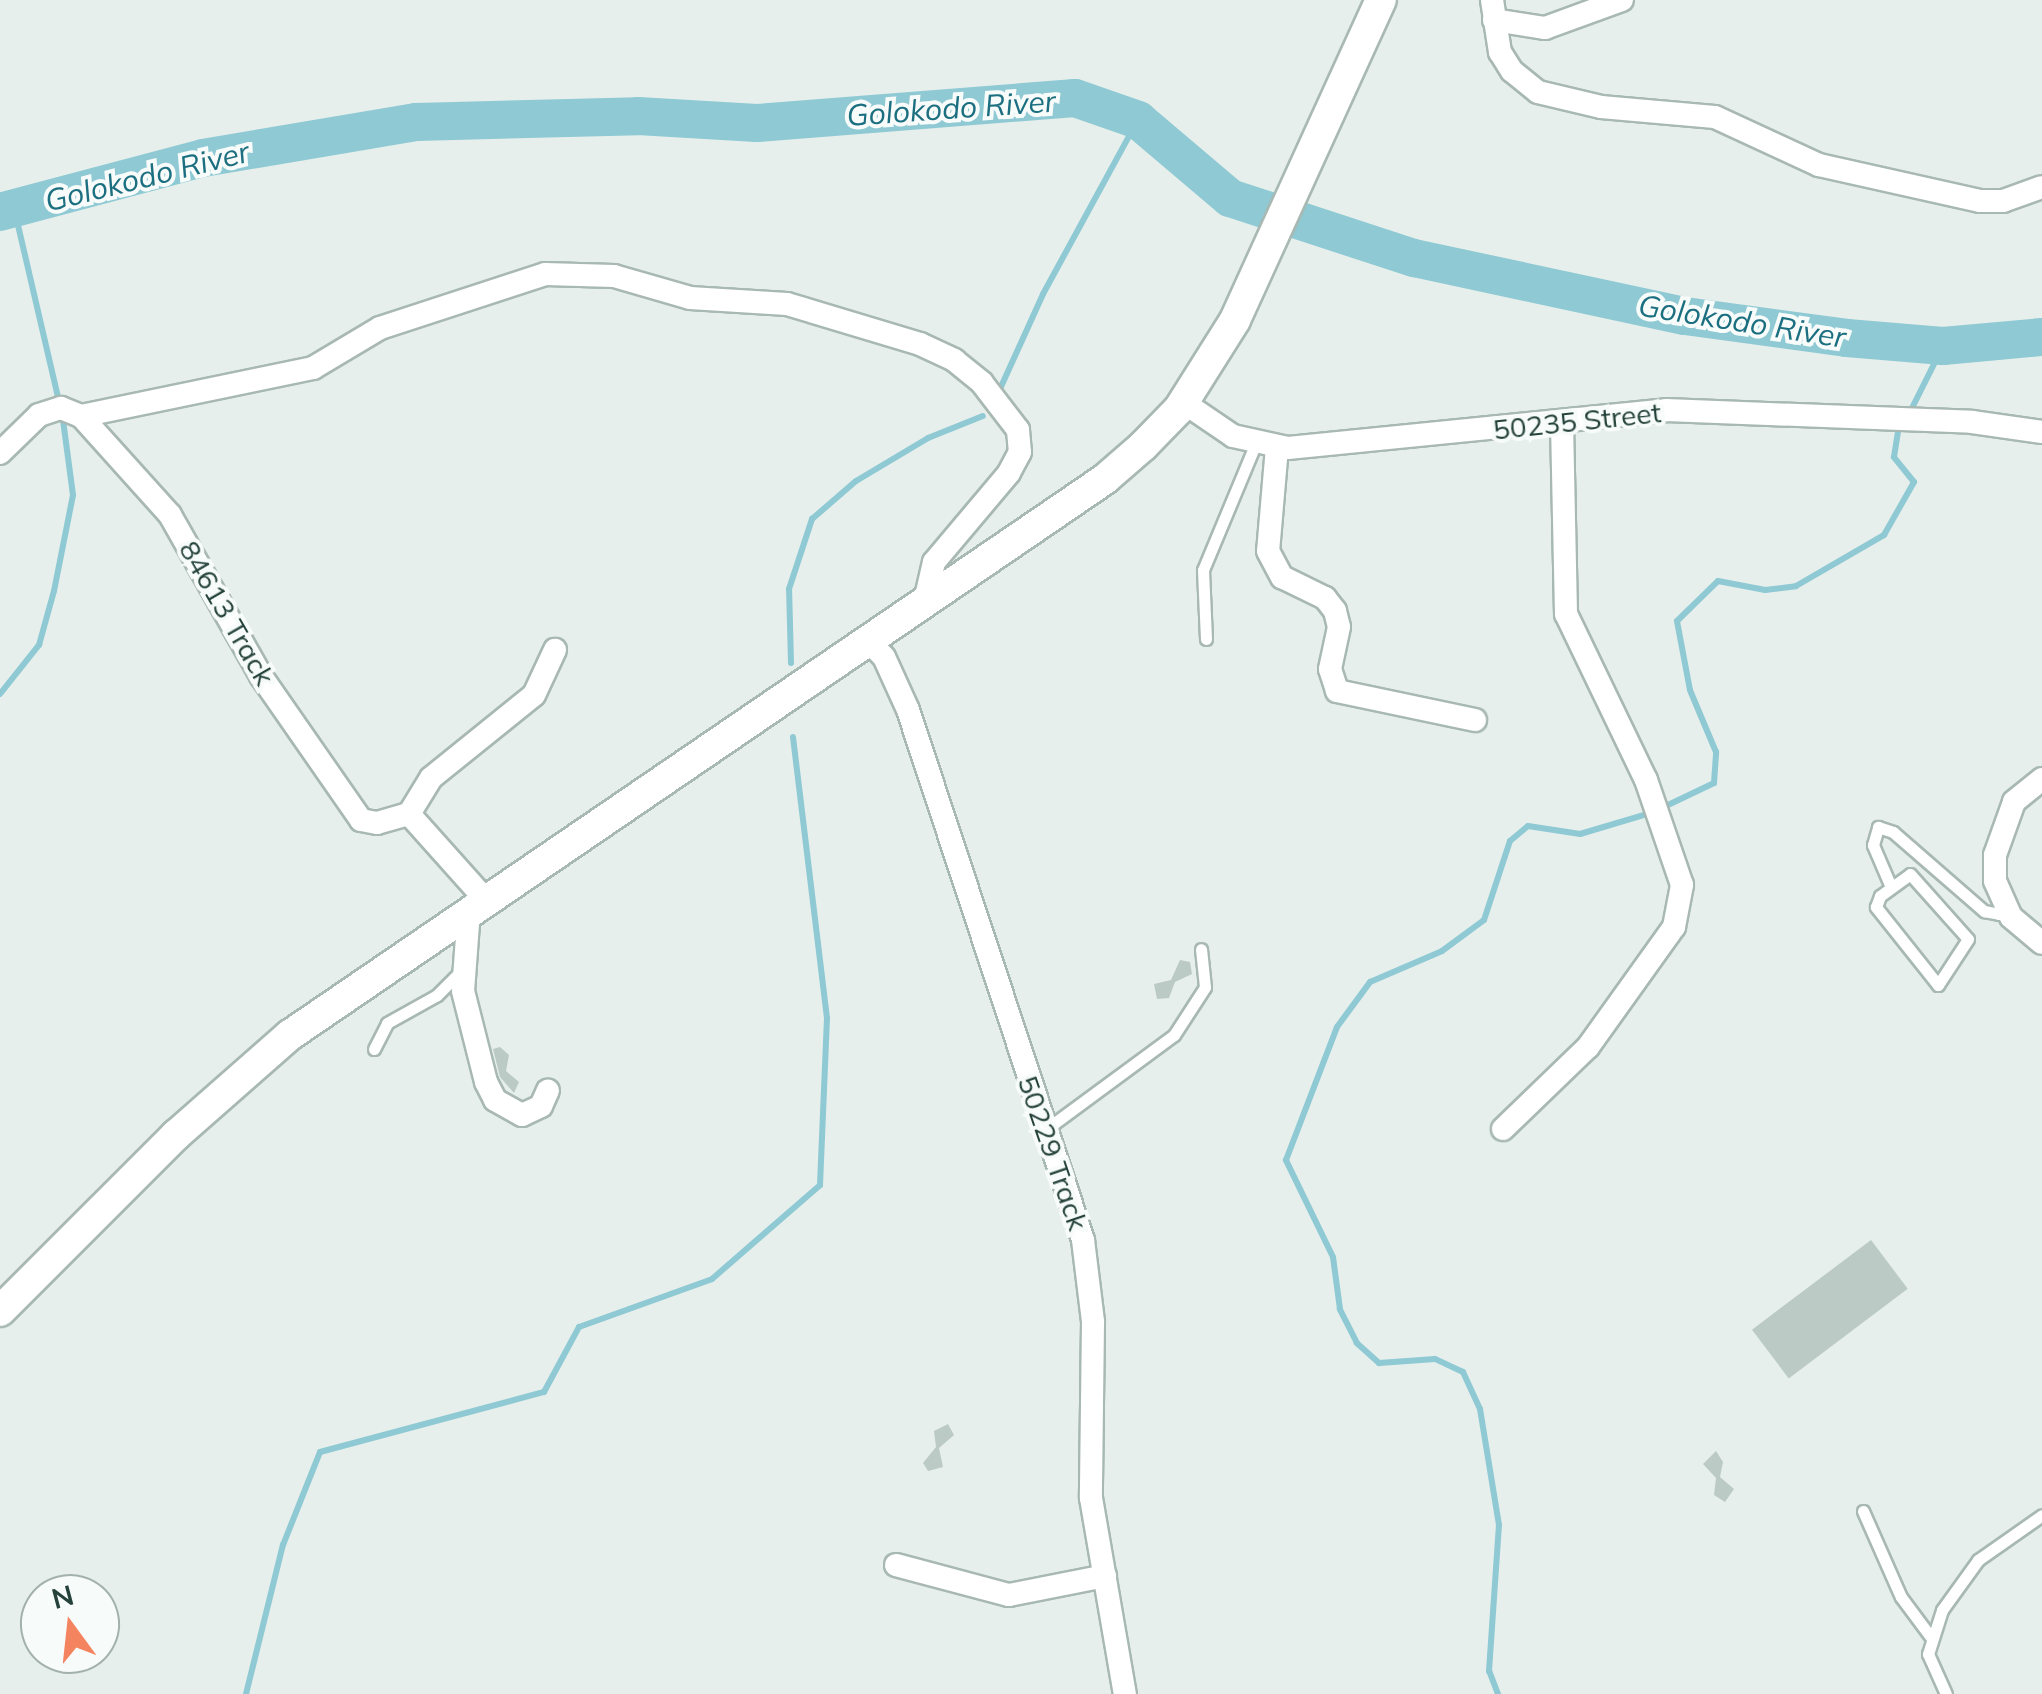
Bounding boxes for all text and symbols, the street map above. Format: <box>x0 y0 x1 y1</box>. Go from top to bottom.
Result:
water label: Golokodo River <box>845 83 1057 133</box>
water label: Golokodo River <box>41 133 253 219</box>
water label: Golokodo River <box>1636 287 1848 355</box>
street label: 50235 Street <box>1491 395 1663 447</box>
street label: 84613 Track <box>172 535 282 691</box>
street label: 50229 Track <box>1011 1071 1095 1235</box>
north arrow <box>20 1574 120 1674</box>
text: N <box>48 1577 77 1616</box>

